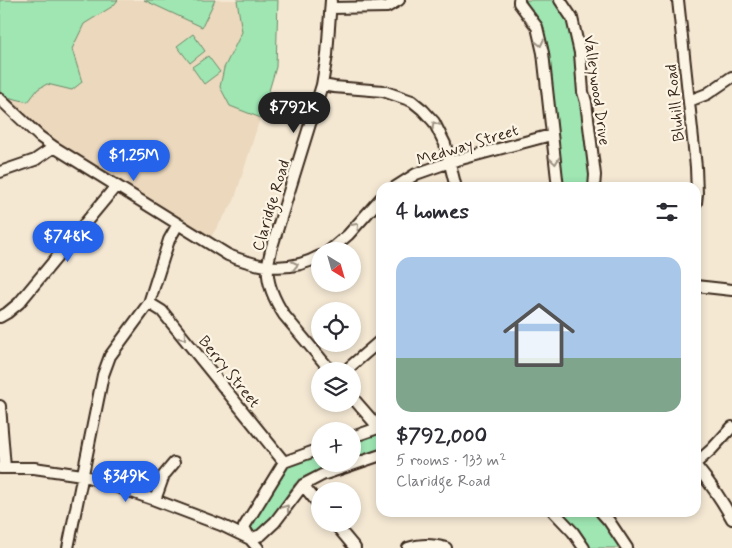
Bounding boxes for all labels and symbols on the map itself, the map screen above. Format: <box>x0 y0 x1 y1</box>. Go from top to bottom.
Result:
street label: Valleywood Drive <box>578 34 615 147</box>
one-way arrow <box>534 38 545 47</box>
street label: Bluhill Road <box>661 63 690 143</box>
pin: $792K <box>259 92 329 134</box>
street label: Medway Street <box>414 120 521 171</box>
one-way arrow <box>432 122 441 131</box>
pin: $1.25M <box>93 140 175 182</box>
street label: Claridge Road <box>248 157 296 254</box>
one-way arrow <box>549 158 560 166</box>
pin: $748K <box>33 220 103 263</box>
one-way arrow <box>350 222 359 231</box>
north arrow <box>311 242 361 292</box>
one-way arrow <box>290 260 299 271</box>
one-way arrow <box>177 331 185 340</box>
street label: Berry Street <box>193 332 264 412</box>
pin: $349K <box>91 460 161 503</box>
one-way arrow <box>280 504 289 514</box>

